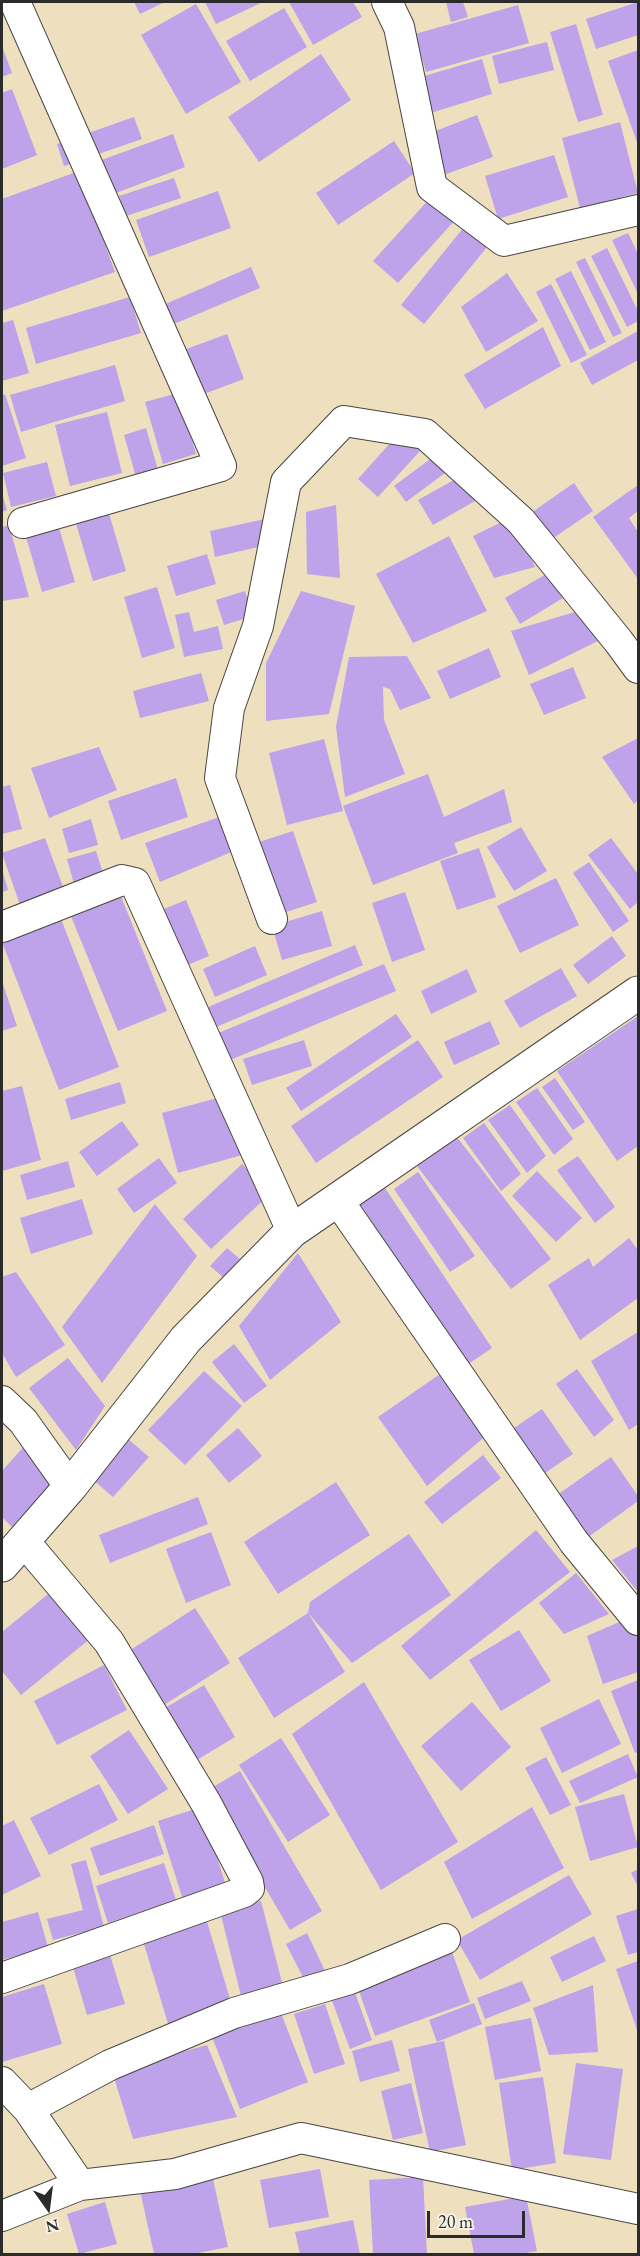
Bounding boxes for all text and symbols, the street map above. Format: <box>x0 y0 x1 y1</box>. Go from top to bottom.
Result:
north arrow <box>18 2178 78 2238</box>
scale bar <box>430 2199 528 2237</box>
text: 20 m <box>438 2210 473 2233</box>
text: N <box>44 2214 61 2238</box>

